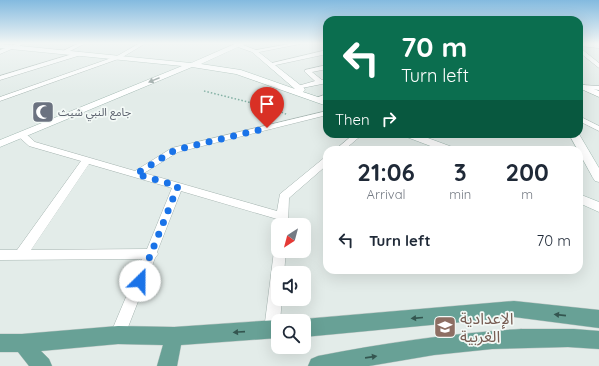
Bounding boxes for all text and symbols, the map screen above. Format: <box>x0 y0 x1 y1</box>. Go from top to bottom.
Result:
text: 70 m <box>401 29 467 64</box>
icon: left <box>335 32 387 84</box>
text: Turn left <box>401 64 469 87</box>
one-way arrow <box>148 77 160 83</box>
pin <box>250 87 284 128</box>
icon: arrive <box>256 93 278 115</box>
mosque icon: جامع النبي شيث <box>30 99 56 125</box>
place label: جامع النبي شيث <box>58 105 132 122</box>
icon: right <box>378 108 400 130</box>
text: Then <box>335 110 370 129</box>
text: 21:06 <box>357 157 415 187</box>
text: 3 <box>454 157 467 187</box>
text: 200 <box>506 157 549 187</box>
text: Arrival <box>367 186 406 202</box>
text: min <box>449 186 471 202</box>
text: m <box>521 186 533 202</box>
north arrow <box>271 218 311 258</box>
map controls <box>271 218 311 354</box>
icon: left <box>335 229 357 251</box>
text: Turn left <box>369 231 431 250</box>
text: 70 m <box>537 231 571 250</box>
position arrow <box>119 260 161 302</box>
button: sound <box>271 266 311 306</box>
place label: الإعدادية الغربية <box>460 308 514 346</box>
one-way arrow <box>554 311 566 318</box>
button: search <box>271 314 311 354</box>
school or university icon: الإعدادية الغربية <box>432 314 458 340</box>
one-way arrow <box>411 315 423 322</box>
one-way arrow <box>233 328 245 335</box>
one-way arrow <box>365 353 377 359</box>

